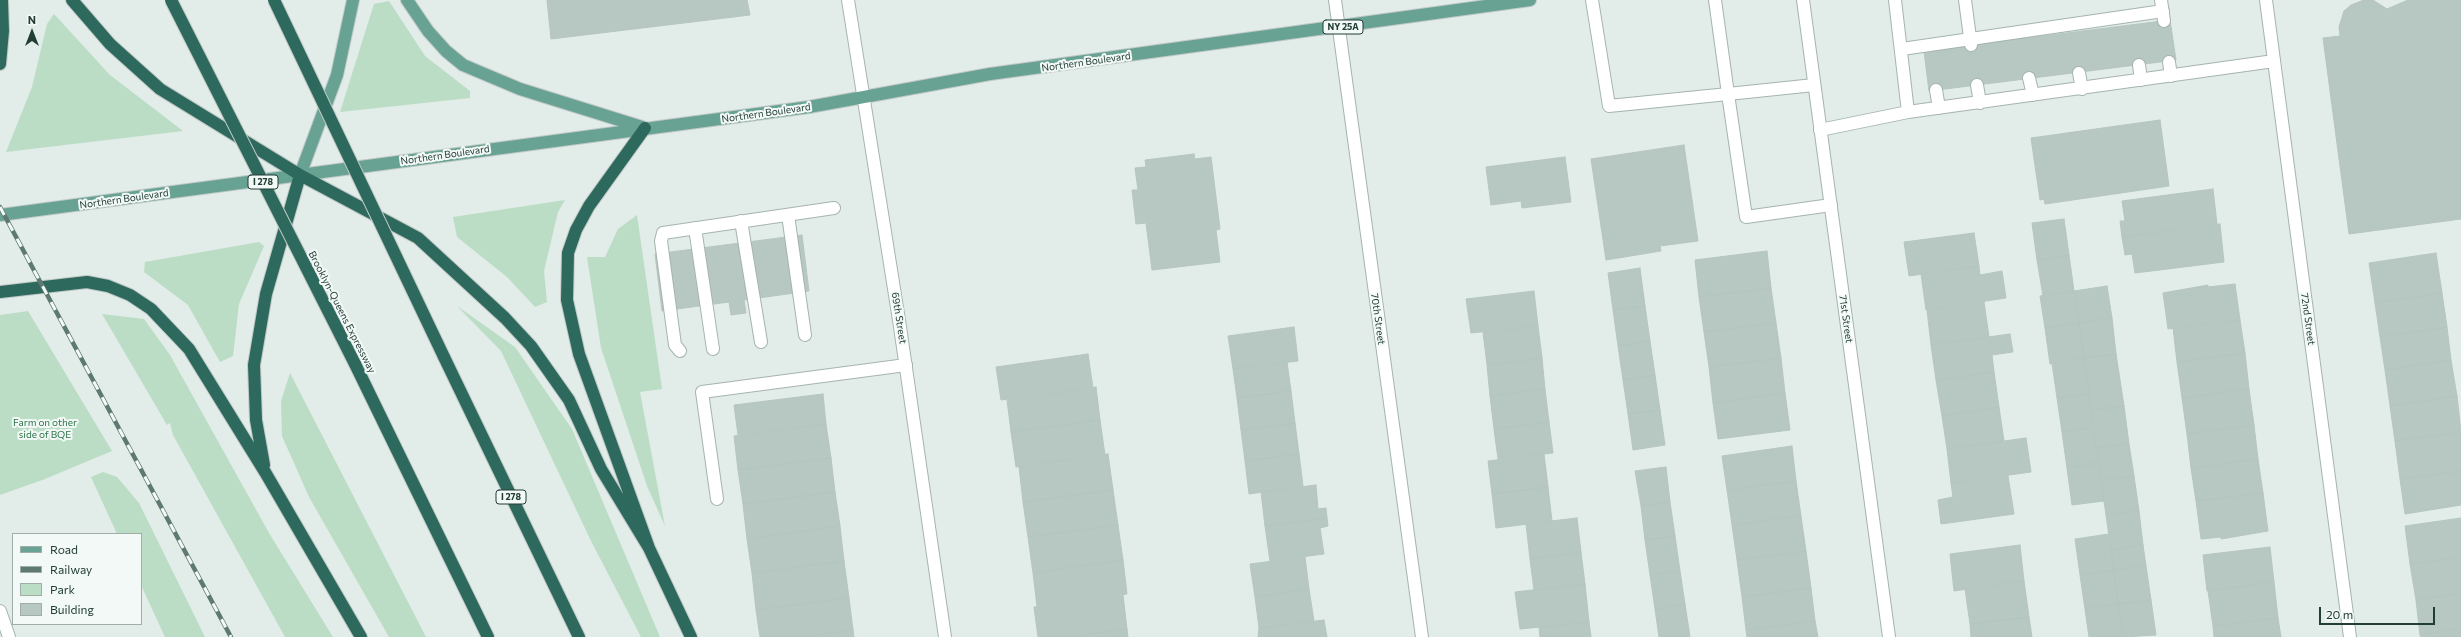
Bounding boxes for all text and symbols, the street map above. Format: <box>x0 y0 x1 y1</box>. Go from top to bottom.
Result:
north arrow <box>12 12 52 52</box>
text: N <box>28 13 36 26</box>
road number: NY 25A <box>1323 20 1363 34</box>
street label: Northern Boulevard <box>1041 50 1131 74</box>
street label: Northern Boulevard <box>721 101 811 125</box>
street label: Northern Boulevard <box>400 143 490 167</box>
road number: I 278 <box>248 175 278 189</box>
street label: Northern Boulevard <box>79 187 169 211</box>
street label: Brooklyn-Queens Expressway <box>306 249 378 375</box>
street label: 69th Street <box>889 291 909 345</box>
street label: 72nd Street <box>2298 292 2318 346</box>
street label: 70th Street <box>1368 293 1388 345</box>
street label: 71st Street <box>1837 294 1855 344</box>
park label: Farm on other side of BQE <box>13 417 77 440</box>
road number: I 278 <box>496 490 526 504</box>
legend <box>12 533 142 625</box>
text: Road <box>50 542 78 556</box>
text: Railway <box>50 562 92 576</box>
text: Park <box>50 582 75 596</box>
scale bar <box>2321 599 2437 625</box>
text: Building <box>50 602 94 616</box>
text: 20 m <box>2326 607 2353 621</box>

